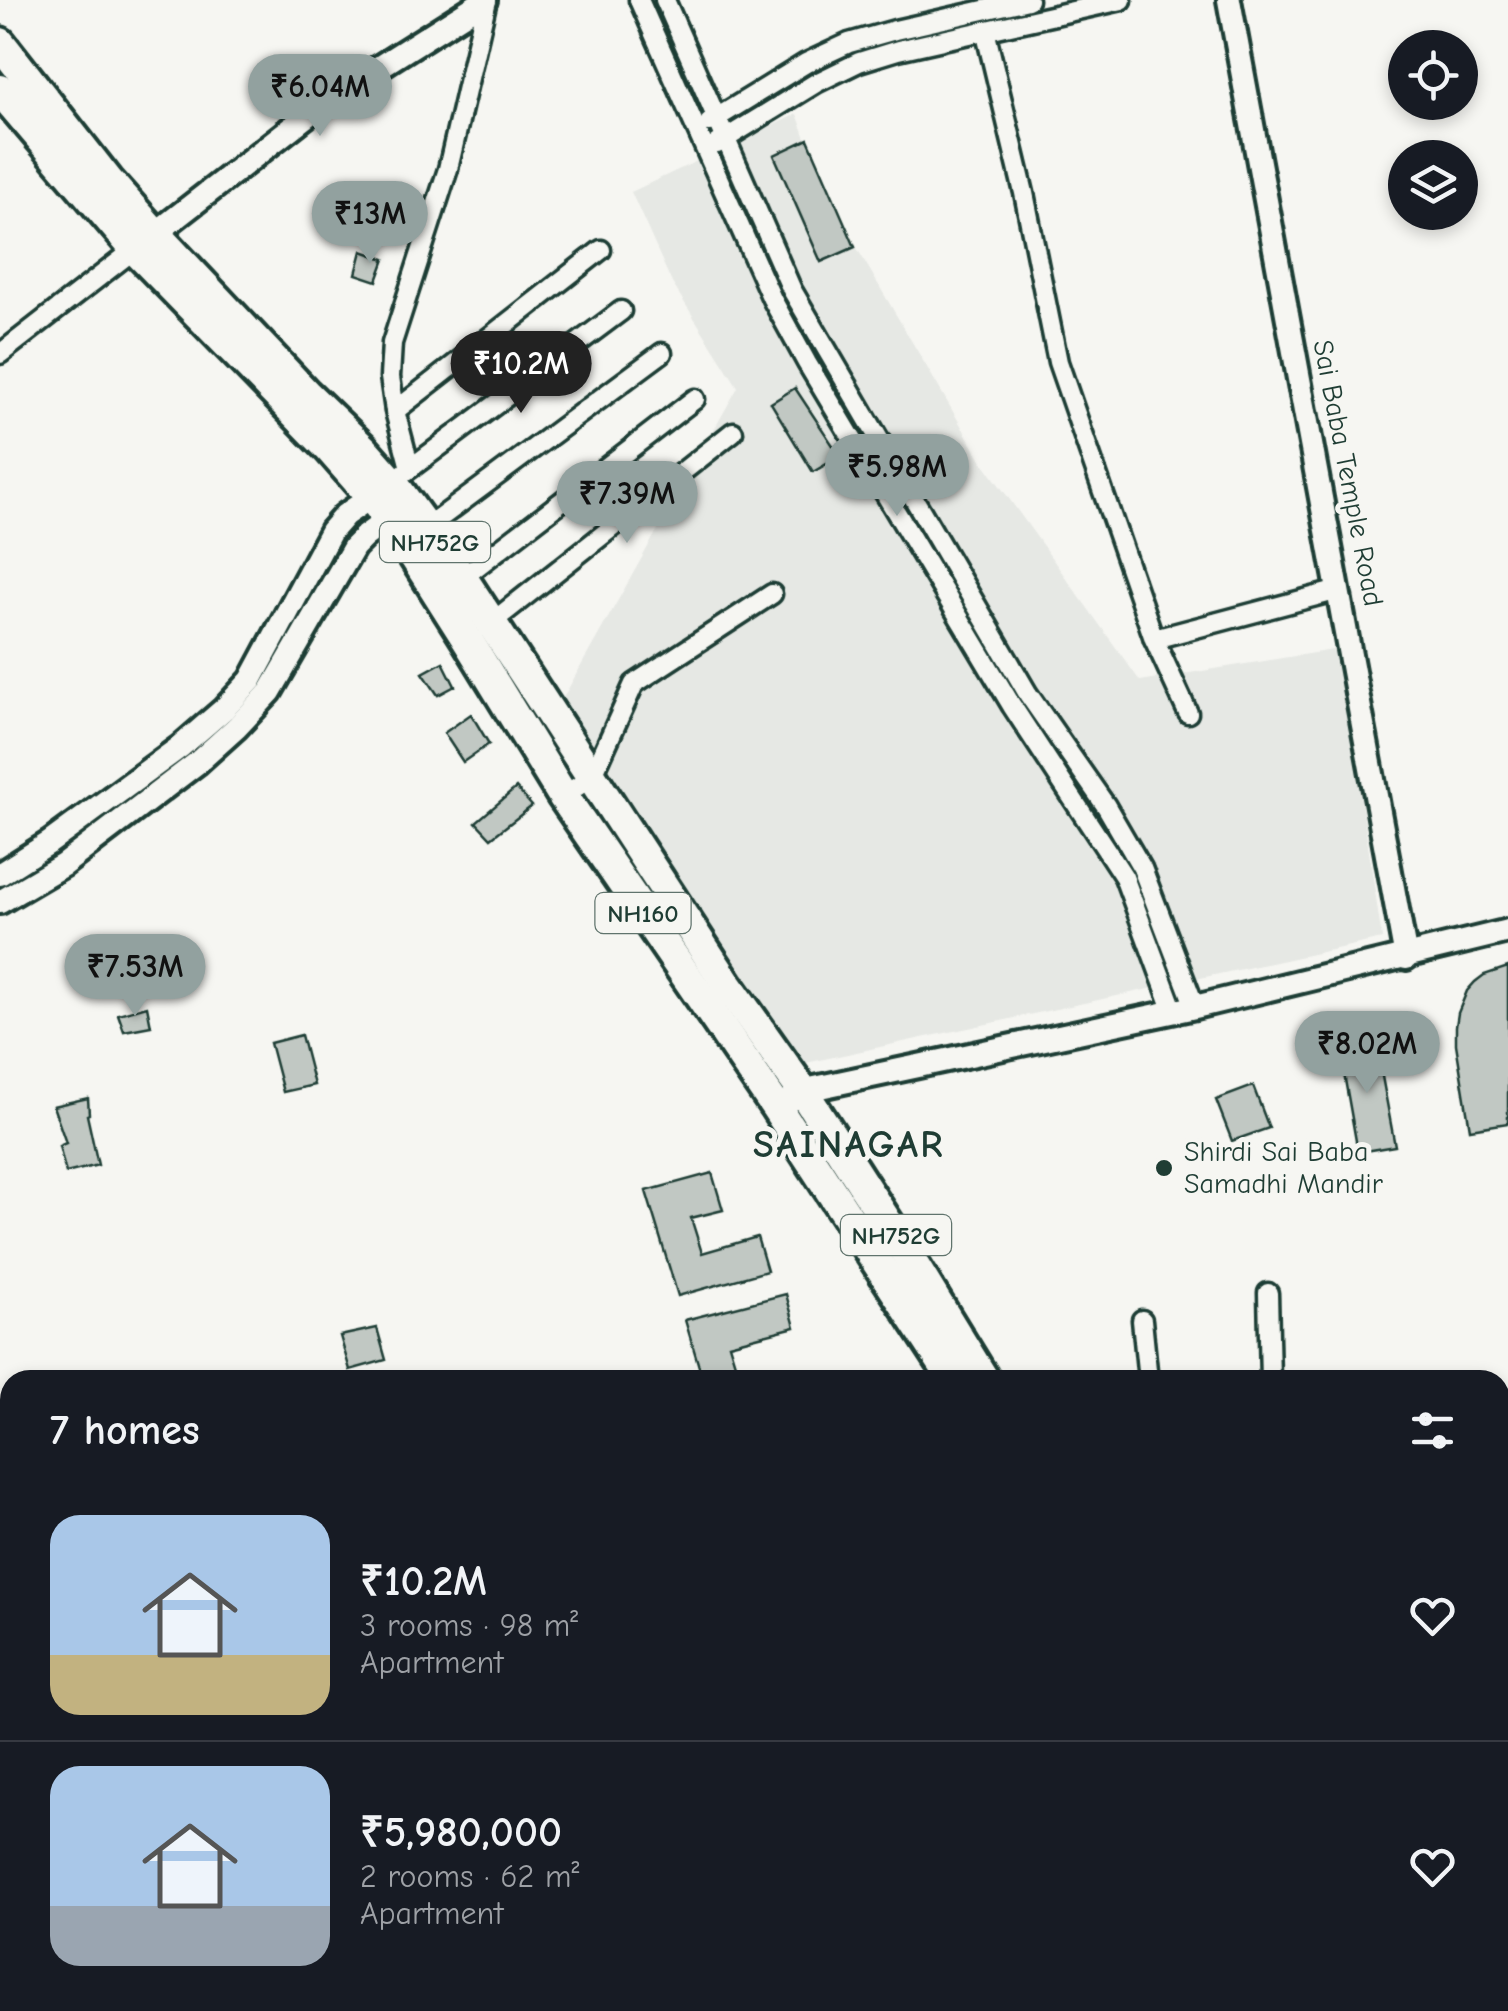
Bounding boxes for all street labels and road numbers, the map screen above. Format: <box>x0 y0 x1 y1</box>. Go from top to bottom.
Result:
street label: Sai Baba Temple Road <box>1306 337 1390 609</box>
road number: NH752G <box>380 522 490 562</box>
road number: NH160 <box>596 893 690 933</box>
road number: NH752G <box>841 1215 951 1255</box>

